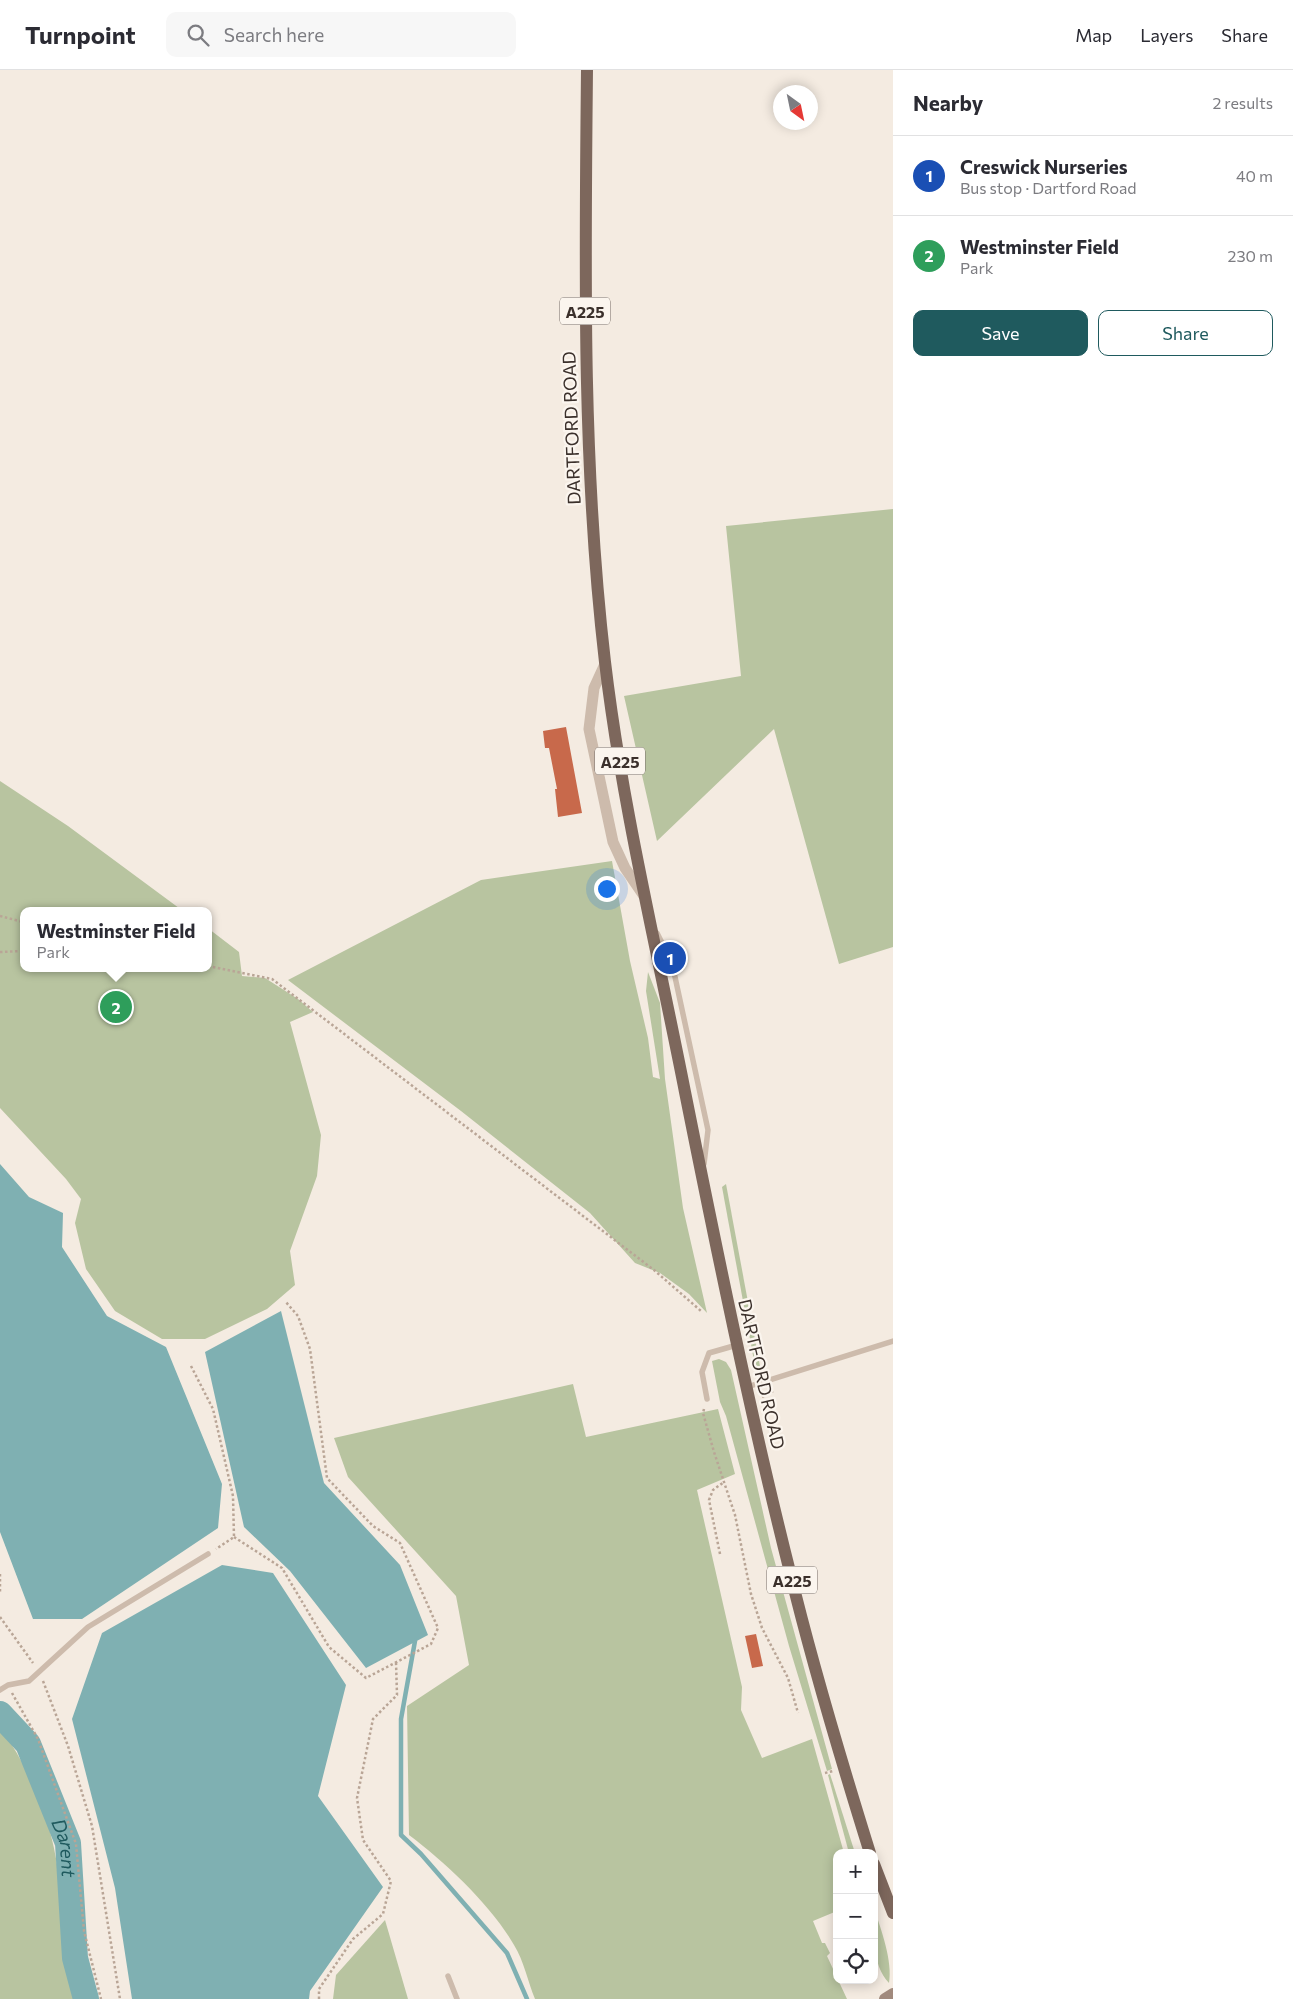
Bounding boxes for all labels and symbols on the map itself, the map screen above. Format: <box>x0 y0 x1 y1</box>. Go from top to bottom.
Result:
north arrow <box>773 85 818 130</box>
road number: A225 <box>560 298 610 325</box>
street label: DARTFORD ROAD <box>557 351 585 505</box>
road number: A225 <box>595 748 645 774</box>
your location <box>594 876 620 902</box>
pin: 1 <box>654 939 686 977</box>
pin: 2 <box>100 988 132 1026</box>
street label: DARTFORD ROAD <box>734 1297 790 1451</box>
road number: A225 <box>767 1566 817 1594</box>
water label: Darent <box>48 1815 82 1879</box>

